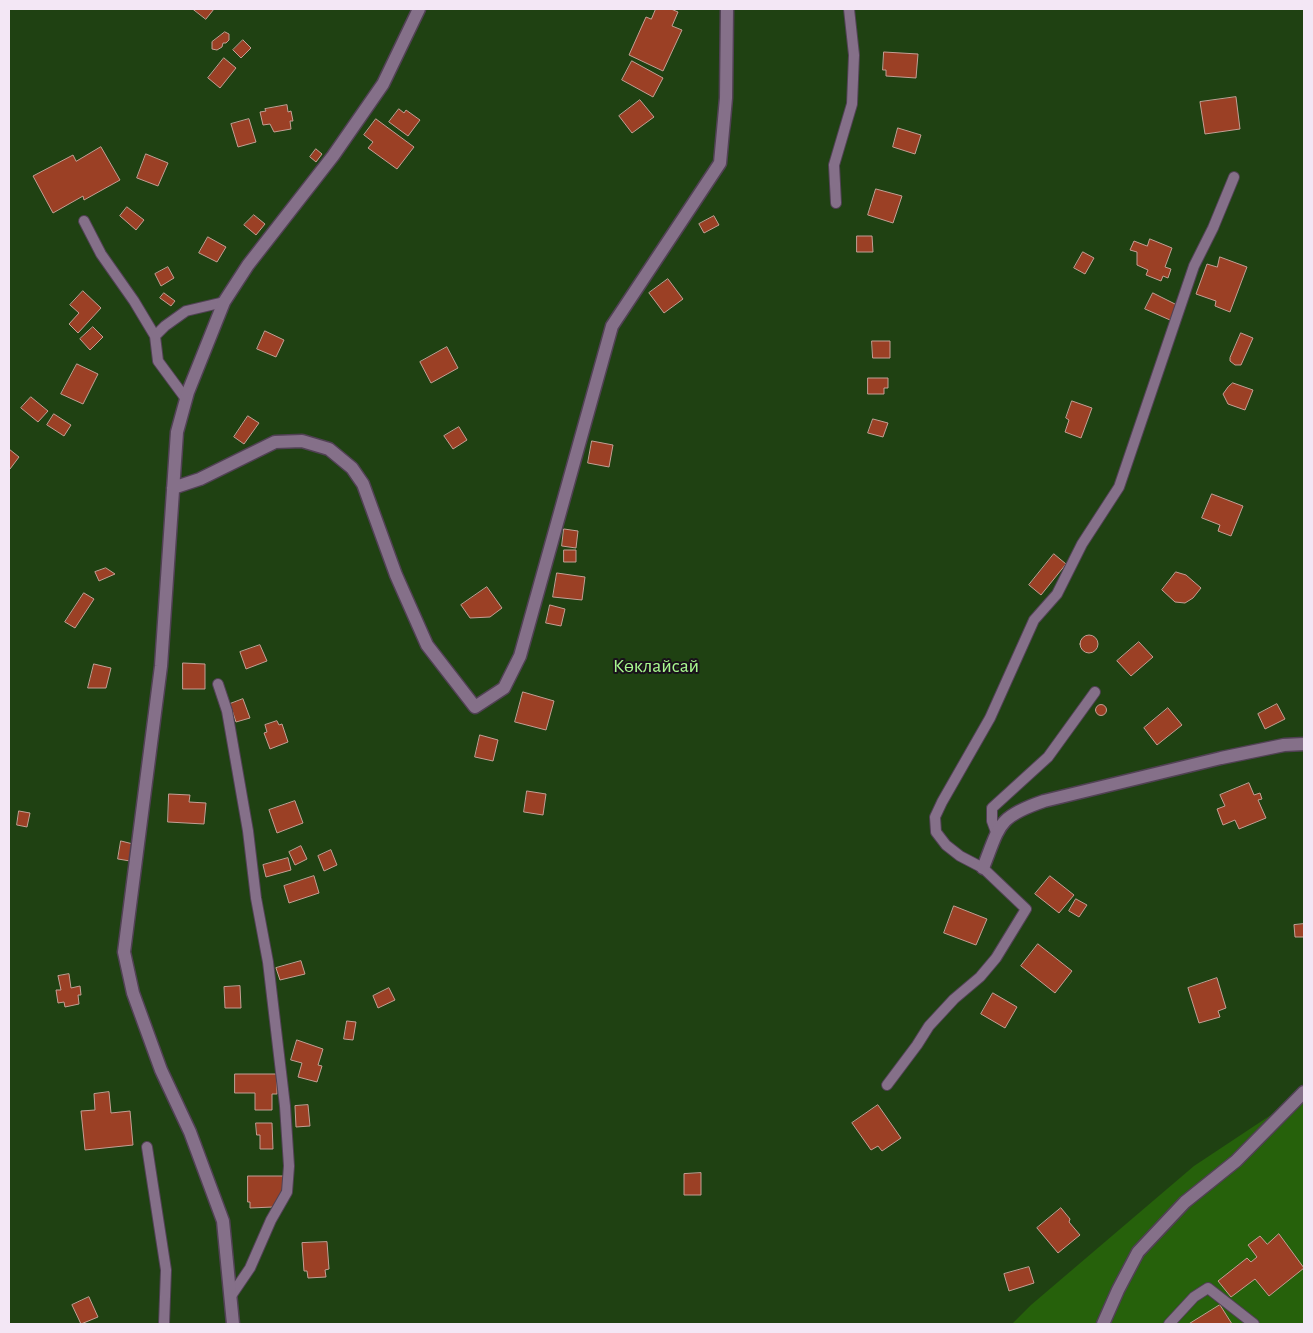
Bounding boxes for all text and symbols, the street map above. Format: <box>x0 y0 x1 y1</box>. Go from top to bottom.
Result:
park label: Көклайсай <box>613 654 699 678</box>

